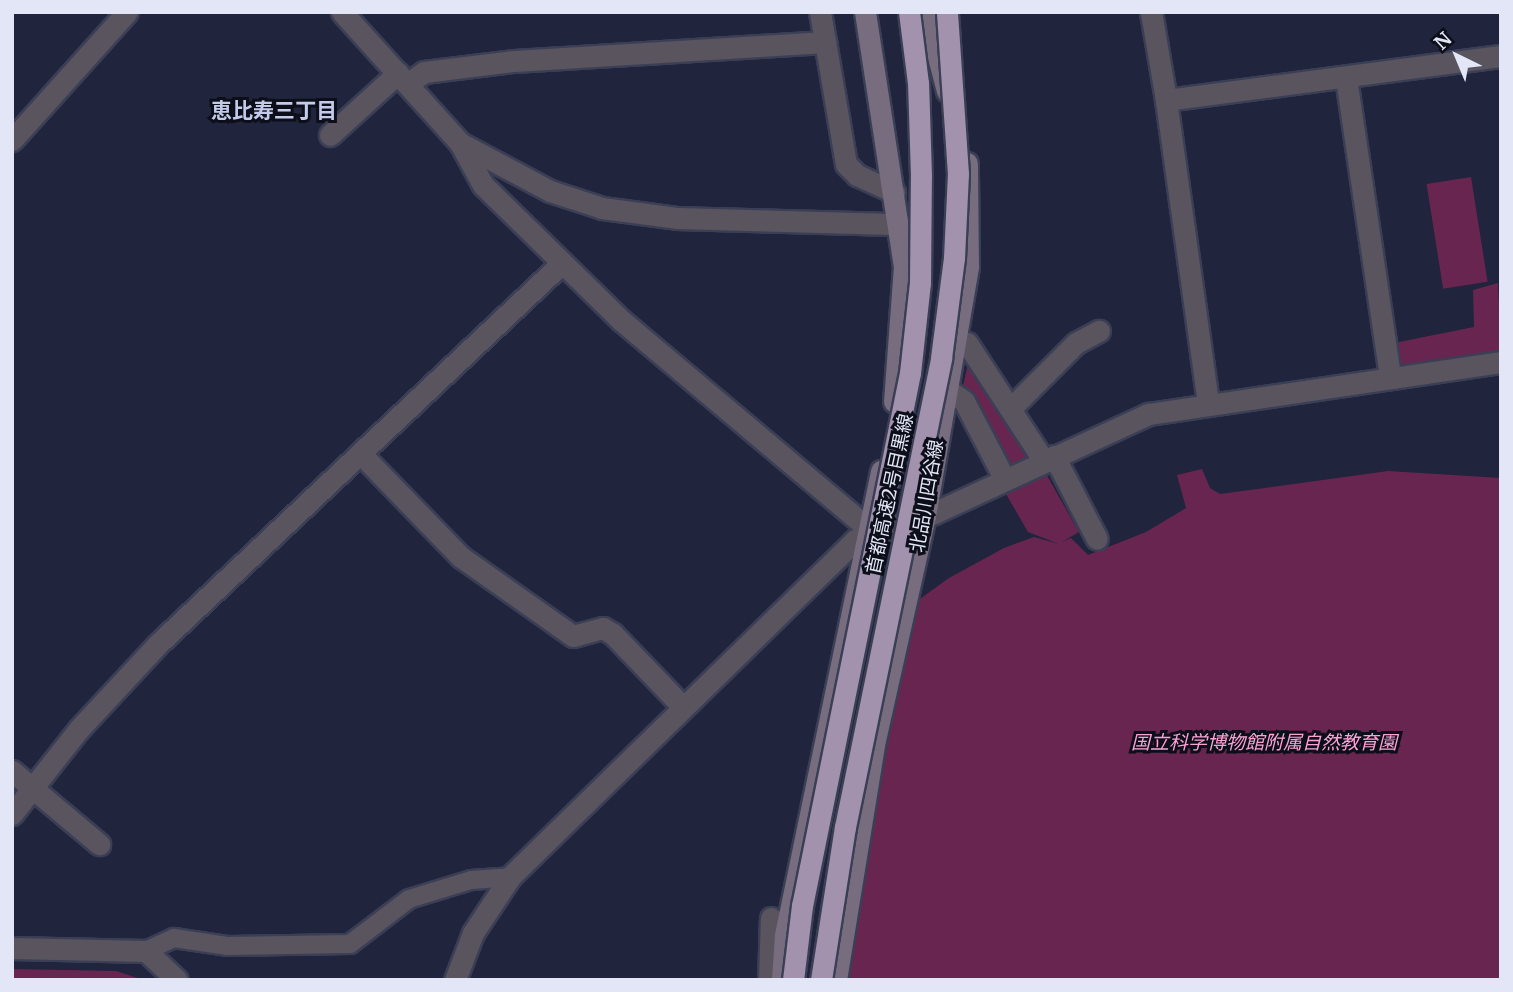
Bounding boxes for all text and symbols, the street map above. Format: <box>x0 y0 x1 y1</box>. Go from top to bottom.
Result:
north arrow <box>1422 21 1492 91</box>
text: N <box>1429 27 1456 55</box>
district label: 恵比寿三丁目 <box>211 98 337 124</box>
street label: 首都高速2号目黒線 <box>862 412 918 576</box>
street label: 北品川四谷線 <box>906 438 948 554</box>
park label: 国立科学博物館附属自然教育園 <box>1131 732 1397 754</box>

